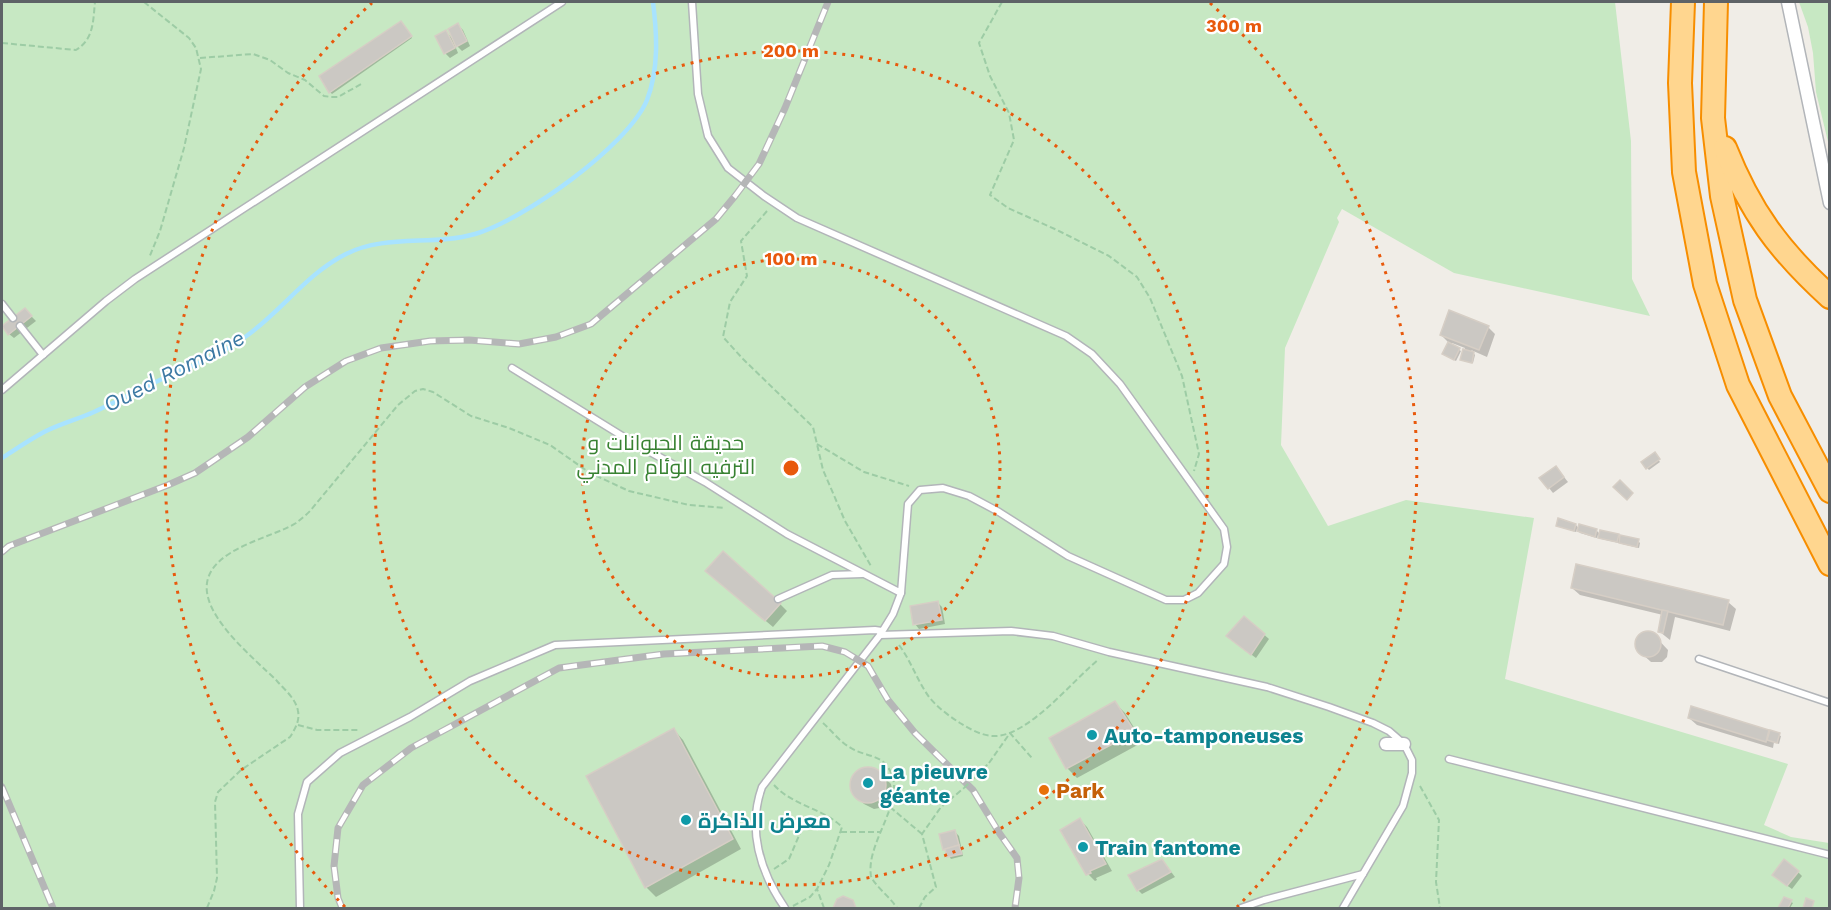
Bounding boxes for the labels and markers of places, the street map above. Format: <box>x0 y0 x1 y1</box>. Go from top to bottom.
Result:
centre of rings <box>781 458 801 478</box>
place label: Auto-tamponeuses <box>1104 723 1303 748</box>
marker: Auto-tamponeuses <box>1085 728 1099 742</box>
place label: La pieuvre géante <box>880 759 988 808</box>
marker: La pieuvre géante <box>861 776 875 790</box>
place label: Park <box>1056 778 1105 803</box>
marker: Park <box>1037 783 1051 797</box>
place label: معرض الذاكرة <box>698 808 831 833</box>
marker: معرض الذاكرة <box>679 813 693 827</box>
place label: Train fantome <box>1095 835 1241 860</box>
marker: Train fantome <box>1076 840 1090 854</box>

